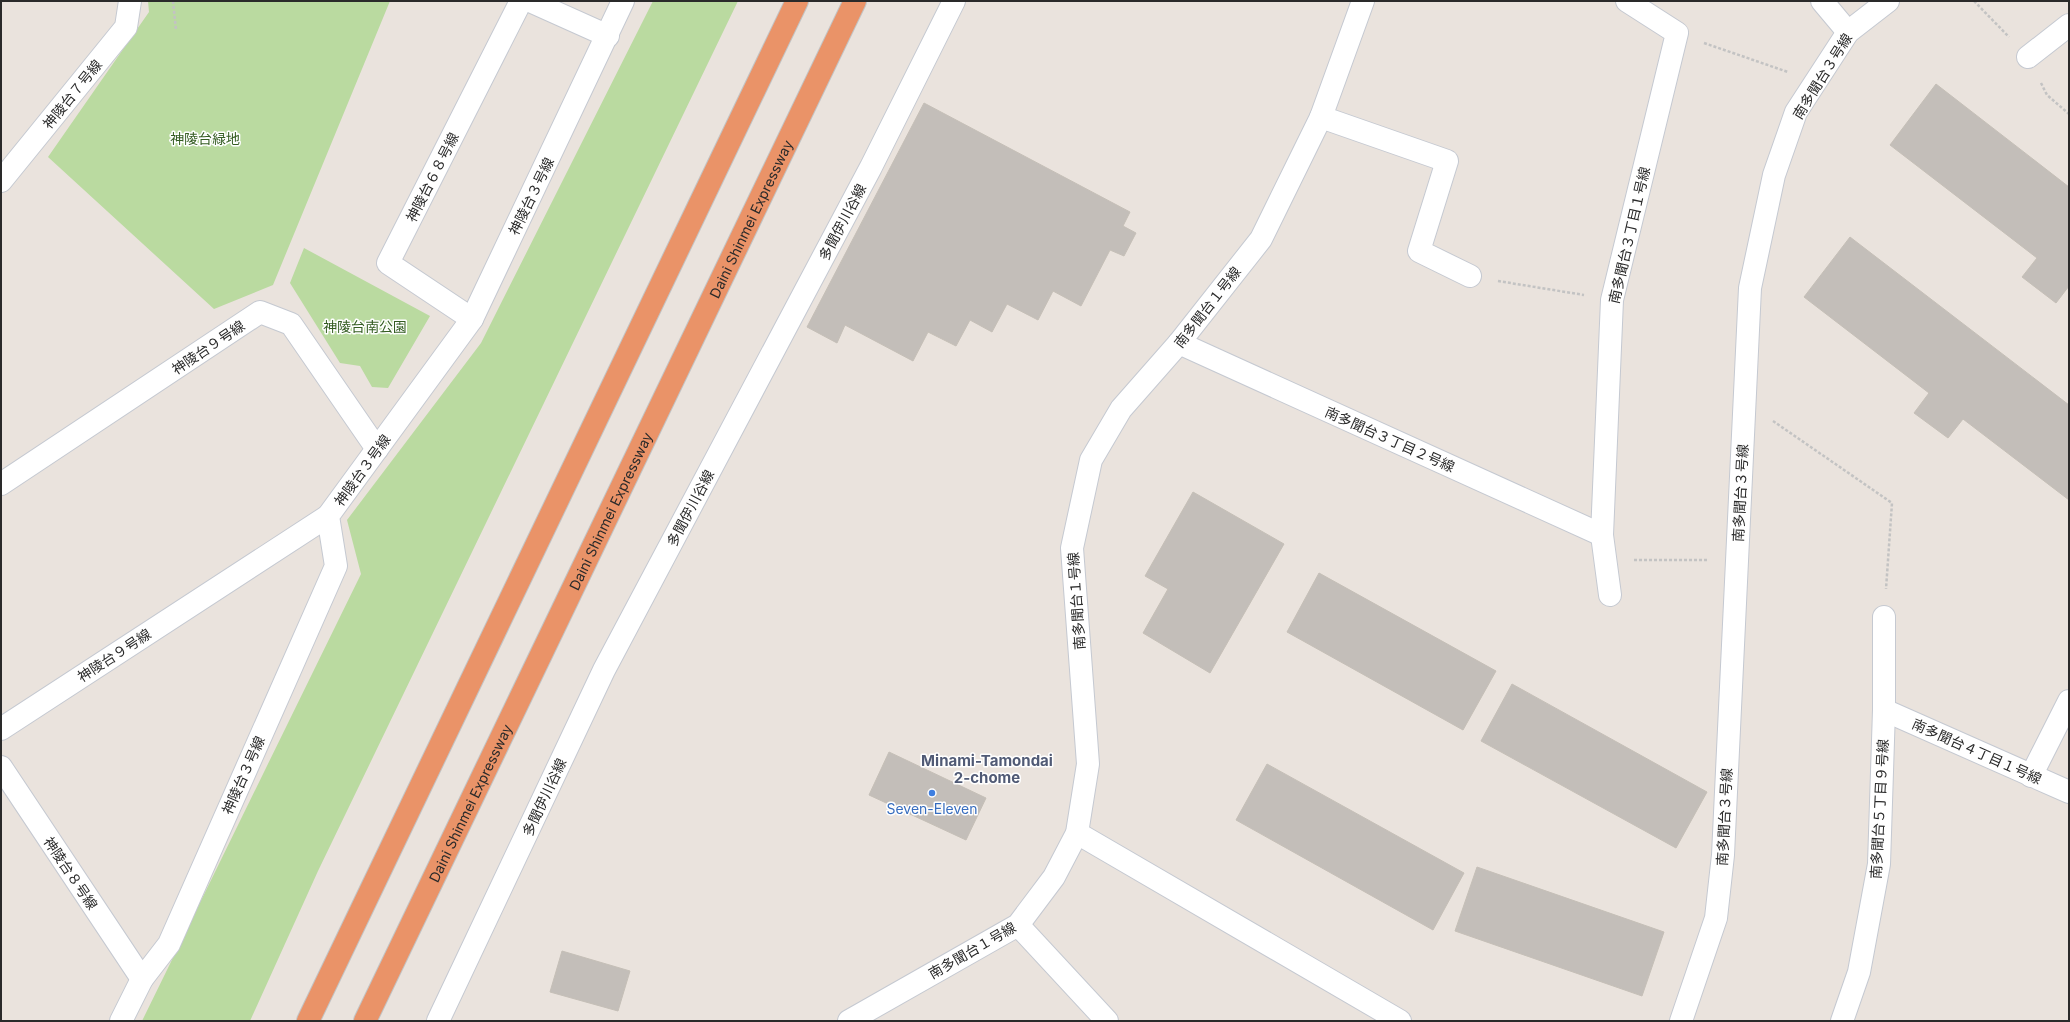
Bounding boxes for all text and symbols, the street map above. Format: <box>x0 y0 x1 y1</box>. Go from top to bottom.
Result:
street label: 南多聞台３号線 <box>1789 30 1855 122</box>
street label: 神陵台７号線 <box>39 56 105 132</box>
street label: 神陵台６８号線 <box>402 129 462 225</box>
park label: 神陵台緑地 <box>170 130 240 147</box>
street label: Daini Shinmei Expressway <box>705 137 796 301</box>
street label: 神陵台３号線 <box>505 155 557 237</box>
street label: 南多聞台３丁目１号線 <box>1605 165 1653 305</box>
street label: 多聞伊川谷線 <box>815 181 869 263</box>
street label: 南多聞台１号線 <box>1170 263 1244 351</box>
street label: 神陵台９号線 <box>168 316 248 378</box>
park label: 神陵台南公園 <box>323 318 407 335</box>
street label: 南多聞台３丁目２号線 <box>1323 403 1457 475</box>
street label: Daini Shinmei Expressway <box>565 429 655 593</box>
street label: 神陵台３号線 <box>330 431 394 509</box>
street label: 南多聞台３号線 <box>1729 444 1751 542</box>
street label: 多聞伊川谷線 <box>663 467 717 549</box>
street label: 南多聞台１号線 <box>1064 552 1088 650</box>
street label: 神陵台９号線 <box>74 625 154 685</box>
street label: 南多聞台４丁目１号線 <box>1910 715 2044 787</box>
street label: Daini Shinmei Expressway <box>425 721 515 885</box>
street label: 神陵台３号線 <box>218 733 268 817</box>
street label: 南多聞台５丁目９号線 <box>1867 739 1891 879</box>
district label: Minami-Tamondai 2-chome <box>921 751 1053 787</box>
street label: 多聞伊川谷線 <box>519 755 569 839</box>
street label: 南多聞台３号線 <box>1713 768 1735 866</box>
marker: Seven-Eleven <box>927 788 937 798</box>
place label: Seven-Eleven <box>886 800 978 817</box>
street label: 神陵台８号線 <box>40 833 102 913</box>
street label: 南多聞台１号線 <box>925 918 1019 982</box>

